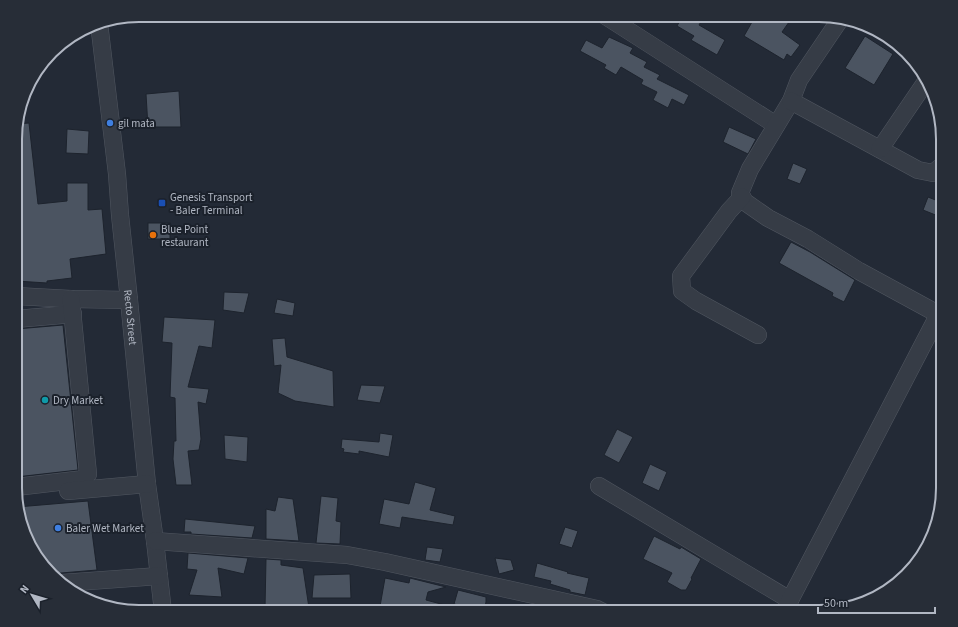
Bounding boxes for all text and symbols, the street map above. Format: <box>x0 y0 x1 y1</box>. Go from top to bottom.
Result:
place label: gil mata <box>118 116 155 131</box>
marker: gil mata <box>105 118 115 128</box>
place label: Genesis Transport - Baler Terminal <box>170 190 253 218</box>
marker: Genesis Transport - Baler Terminal <box>157 198 167 208</box>
place label: Blue Point restaurant <box>161 222 209 250</box>
marker: Blue Point restaurant <box>148 230 158 240</box>
street label: Recto Street <box>120 289 141 346</box>
place label: Dry Market <box>53 393 103 408</box>
marker: Dry Market <box>40 395 50 405</box>
place label: Baler Wet Market <box>66 521 144 536</box>
marker: Baler Wet Market <box>53 523 63 533</box>
north arrow <box>12 575 52 615</box>
text: N <box>16 582 33 597</box>
scale bar <box>818 589 935 615</box>
text: 50 m <box>824 595 848 612</box>

